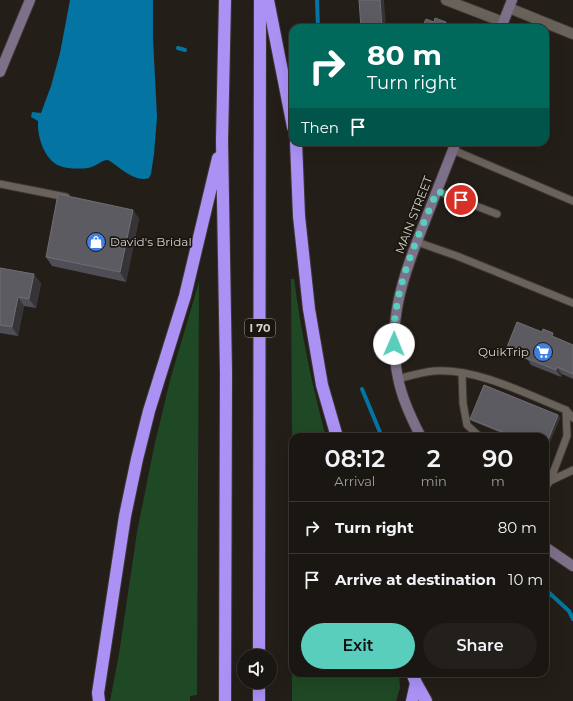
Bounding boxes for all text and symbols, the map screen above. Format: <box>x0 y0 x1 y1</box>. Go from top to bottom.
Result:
text: 80 m <box>367 38 442 72</box>
icon: right <box>301 40 353 92</box>
text: Turn right <box>367 72 457 94</box>
icon: arrive <box>347 116 369 138</box>
text: Then <box>301 118 339 137</box>
street label: MAIN STREET <box>392 174 435 256</box>
pin <box>444 183 478 217</box>
icon: arrive <box>450 189 472 211</box>
shop icon: David's Bridal <box>85 231 107 253</box>
place label: David's Bridal <box>110 234 192 249</box>
road number: I 70 <box>245 319 275 337</box>
position arrow <box>373 323 415 365</box>
supermarket icon: QuikTrip <box>532 341 554 363</box>
place label: QuikTrip <box>478 344 529 359</box>
text: 08:12 <box>324 444 385 473</box>
text: 2 <box>427 444 441 473</box>
text: 90 <box>482 444 514 473</box>
text: Arrival <box>334 473 375 489</box>
text: min <box>421 473 447 489</box>
text: m <box>491 473 505 489</box>
icon: right <box>301 517 323 539</box>
text: Turn right <box>335 518 414 537</box>
text: 80 m <box>498 518 537 537</box>
icon: arrive <box>301 569 323 591</box>
text: Arrive at destination <box>335 570 496 589</box>
text: 10 m <box>508 570 543 589</box>
button: Exit <box>301 623 415 669</box>
button: Share <box>423 623 537 669</box>
map controls <box>237 649 277 689</box>
button: sound <box>237 649 277 689</box>

